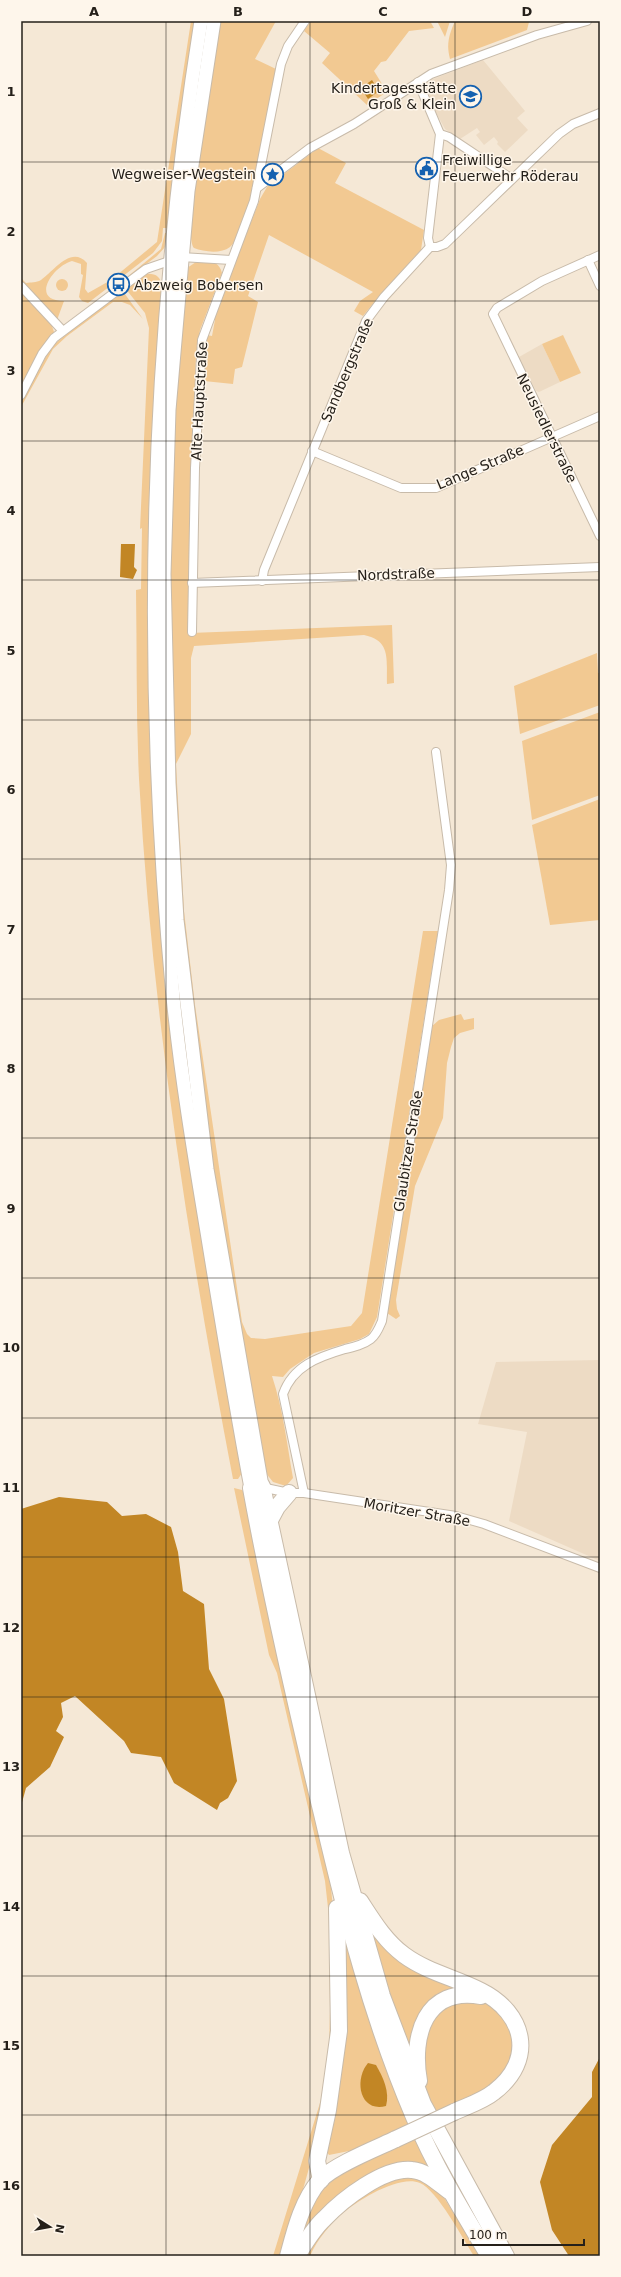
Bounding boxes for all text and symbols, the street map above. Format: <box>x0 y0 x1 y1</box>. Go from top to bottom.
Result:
text: A <box>89 4 99 19</box>
text: B <box>233 4 243 19</box>
text: C <box>378 4 388 19</box>
text: D <box>522 4 533 19</box>
place label: Kindertagesstätte Groß & Klein <box>331 80 456 112</box>
school or university icon: Kindertagesstätte Groß & Klein <box>458 83 484 109</box>
text: 1 <box>6 84 16 99</box>
place label: Freiwillige Feuerwehr Röderau <box>442 152 579 184</box>
public building icon: Freiwillige Feuerwehr Röderau <box>413 155 439 181</box>
place icon: Wegweiser-Wegstein <box>259 161 285 187</box>
place label: Wegweiser-Wegstein <box>112 166 256 182</box>
text: 2 <box>6 224 16 239</box>
bus stop icon: Abzweig Bobersen <box>105 272 131 298</box>
place label: Abzweig Bobersen <box>134 277 263 293</box>
street label: Sandbergstraße <box>318 315 376 425</box>
street label: Alte Hauptstraße <box>188 341 210 461</box>
text: 3 <box>6 363 16 378</box>
street label: Neusiedlerstraße <box>514 371 580 485</box>
street label: Lange Straße <box>434 441 526 493</box>
text: 4 <box>6 503 16 518</box>
street label: Nordstraße <box>357 565 435 583</box>
text: 5 <box>6 643 16 658</box>
text: 6 <box>6 782 16 797</box>
text: 7 <box>6 922 16 937</box>
text: 8 <box>6 1061 16 1076</box>
street label: Glaubitzer Straße <box>390 1089 426 1213</box>
text: 9 <box>6 1201 16 1216</box>
text: 10 <box>2 1340 20 1355</box>
text: 11 <box>2 1480 20 1495</box>
street label: Moritzer Straße <box>362 1495 472 1529</box>
text: 12 <box>2 1620 20 1635</box>
text: 13 <box>2 1759 20 1774</box>
text: 14 <box>2 1899 20 1914</box>
text: 15 <box>2 2038 20 2053</box>
text: 16 <box>2 2178 20 2193</box>
north arrow <box>30 2207 70 2247</box>
scale bar <box>463 2221 584 2247</box>
text: N <box>52 2223 67 2235</box>
text: 100 m <box>469 2228 507 2242</box>

